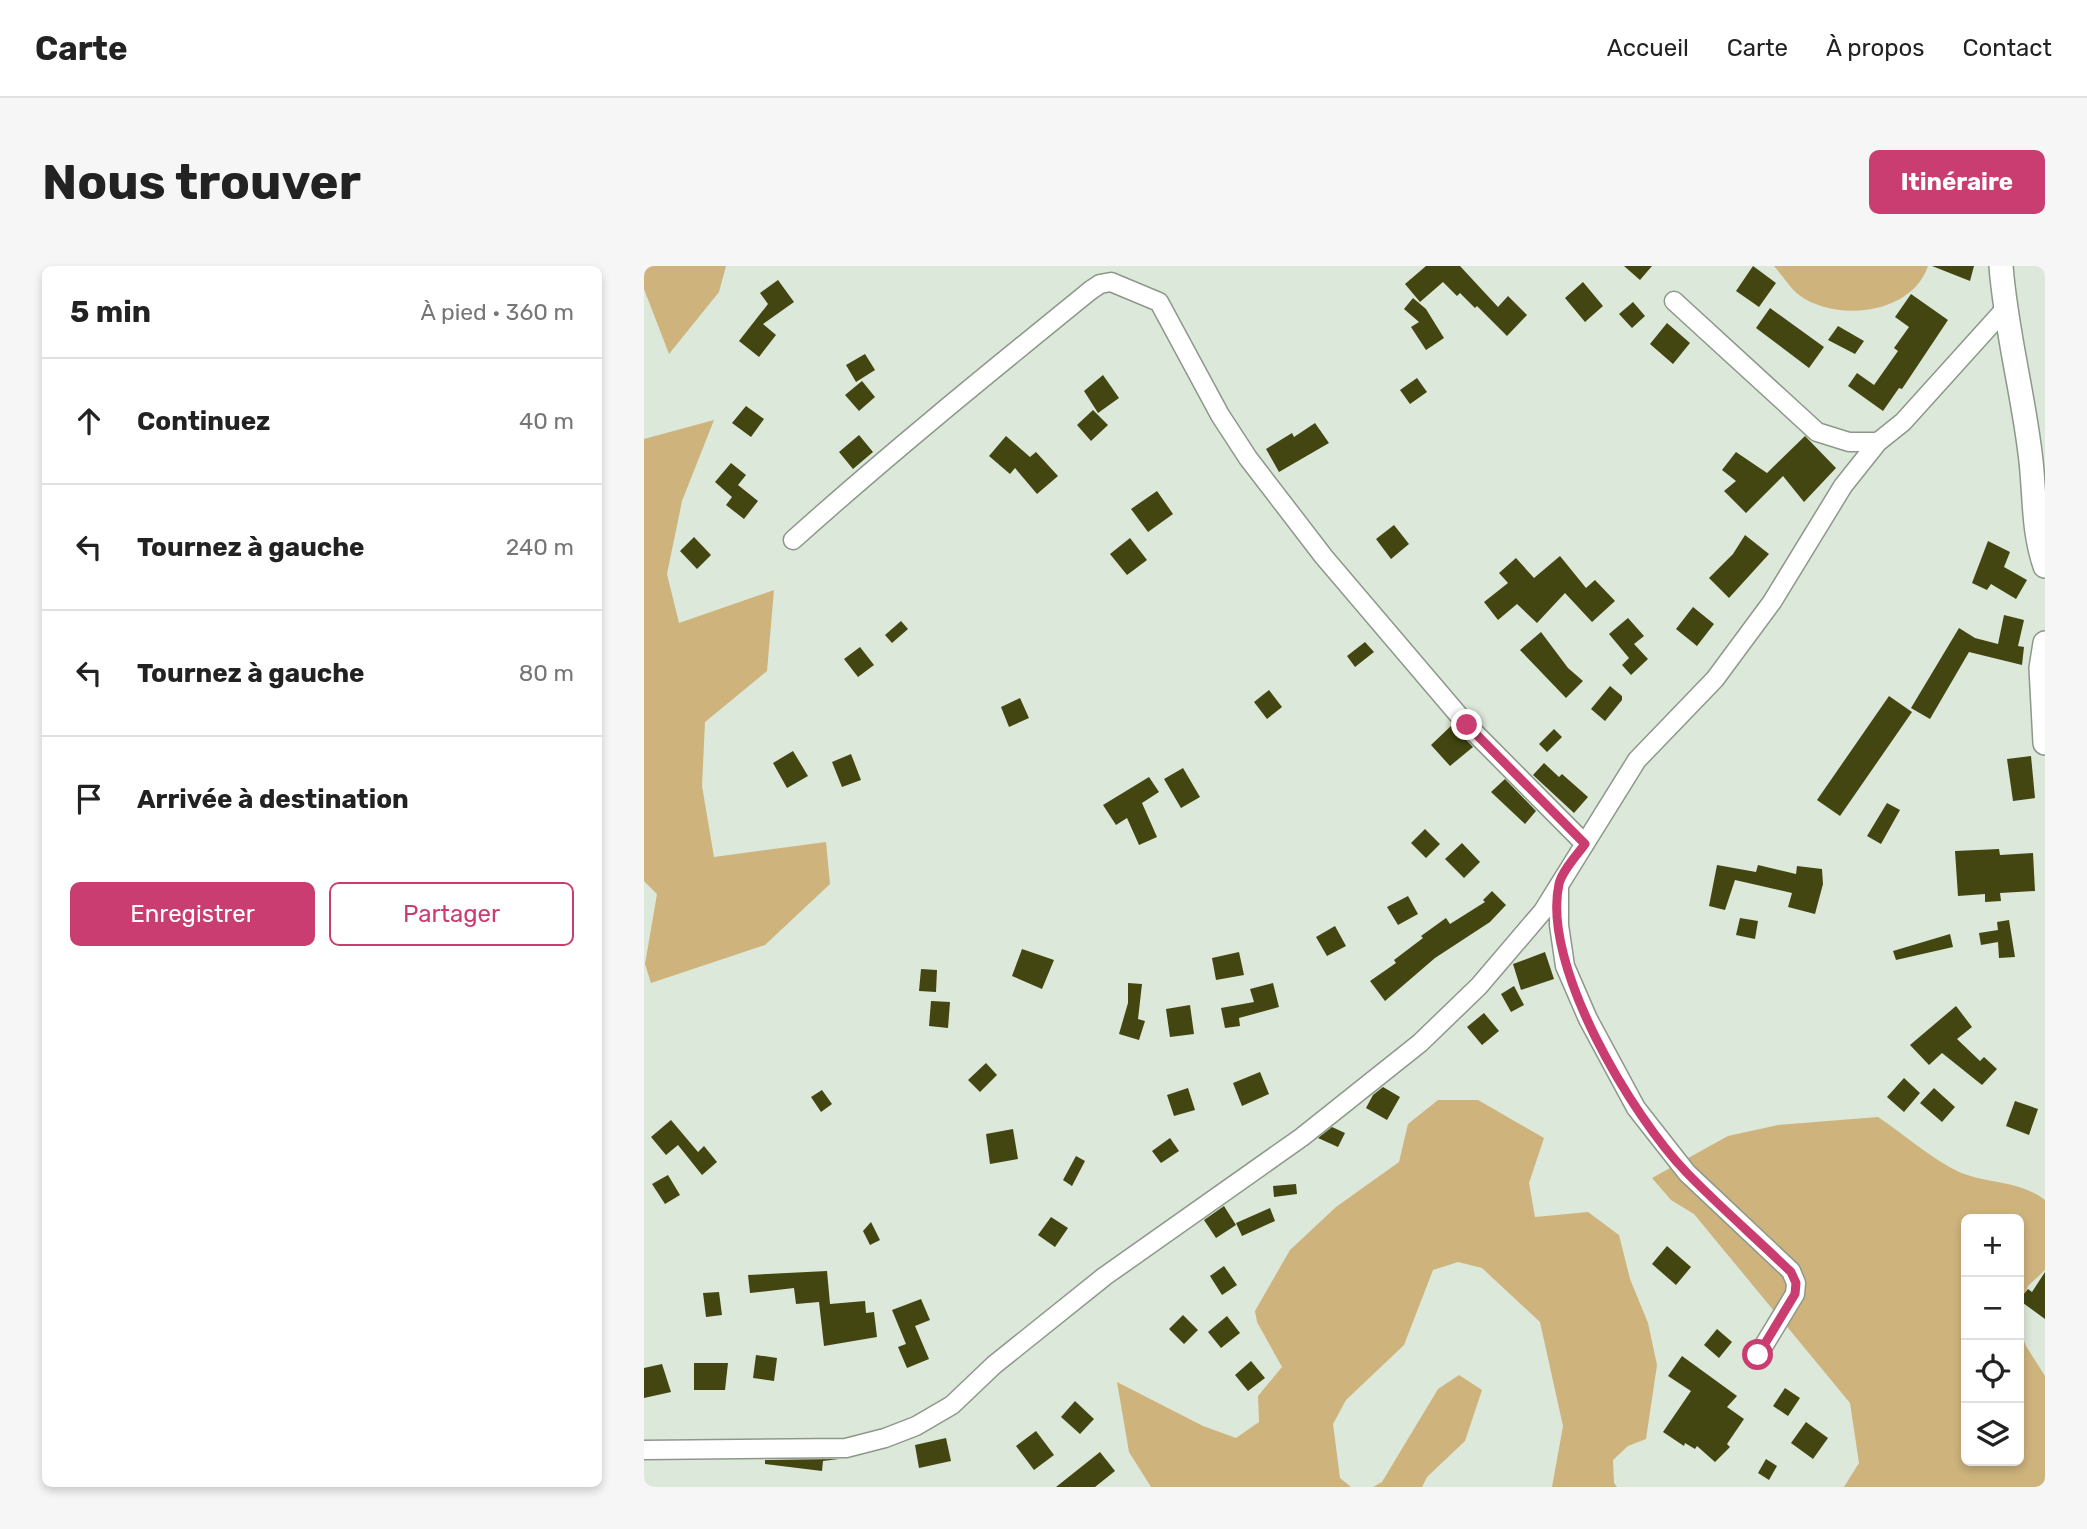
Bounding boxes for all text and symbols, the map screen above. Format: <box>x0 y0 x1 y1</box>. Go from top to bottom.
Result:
text: Carte <box>35 29 128 68</box>
text: Accueil <box>1607 34 1689 62</box>
text: Carte <box>1727 34 1788 62</box>
text: À propos <box>1826 34 1925 62</box>
text: Contact <box>1963 34 2052 62</box>
button: Itinéraire <box>1869 150 2045 214</box>
text: Nous trouver <box>42 153 361 211</box>
text: 5 min <box>70 294 151 330</box>
text: À pied · 360 m <box>420 298 574 326</box>
icon: ahead <box>70 402 108 440</box>
text: Continuez <box>137 406 270 437</box>
text: 40 m <box>519 407 574 435</box>
icon: left <box>70 528 108 566</box>
text: Tournez à gauche <box>137 532 365 563</box>
text: 240 m <box>506 533 574 561</box>
icon: left <box>70 654 108 692</box>
text: Tournez à gauche <box>137 658 365 689</box>
text: 80 m <box>519 659 574 687</box>
route end <box>1451 709 1482 740</box>
icon: arrive <box>70 780 108 818</box>
text: Arrivée à destination <box>137 784 409 815</box>
button: Enregistrer <box>70 882 315 946</box>
button: Partager <box>329 882 574 946</box>
map controls <box>1961 1214 2024 1466</box>
button: + <box>1961 1214 2024 1277</box>
button: − <box>1961 1277 2024 1340</box>
route start <box>1742 1339 1773 1370</box>
button: locate <box>1961 1340 2024 1403</box>
button: layers <box>1961 1403 2024 1466</box>

